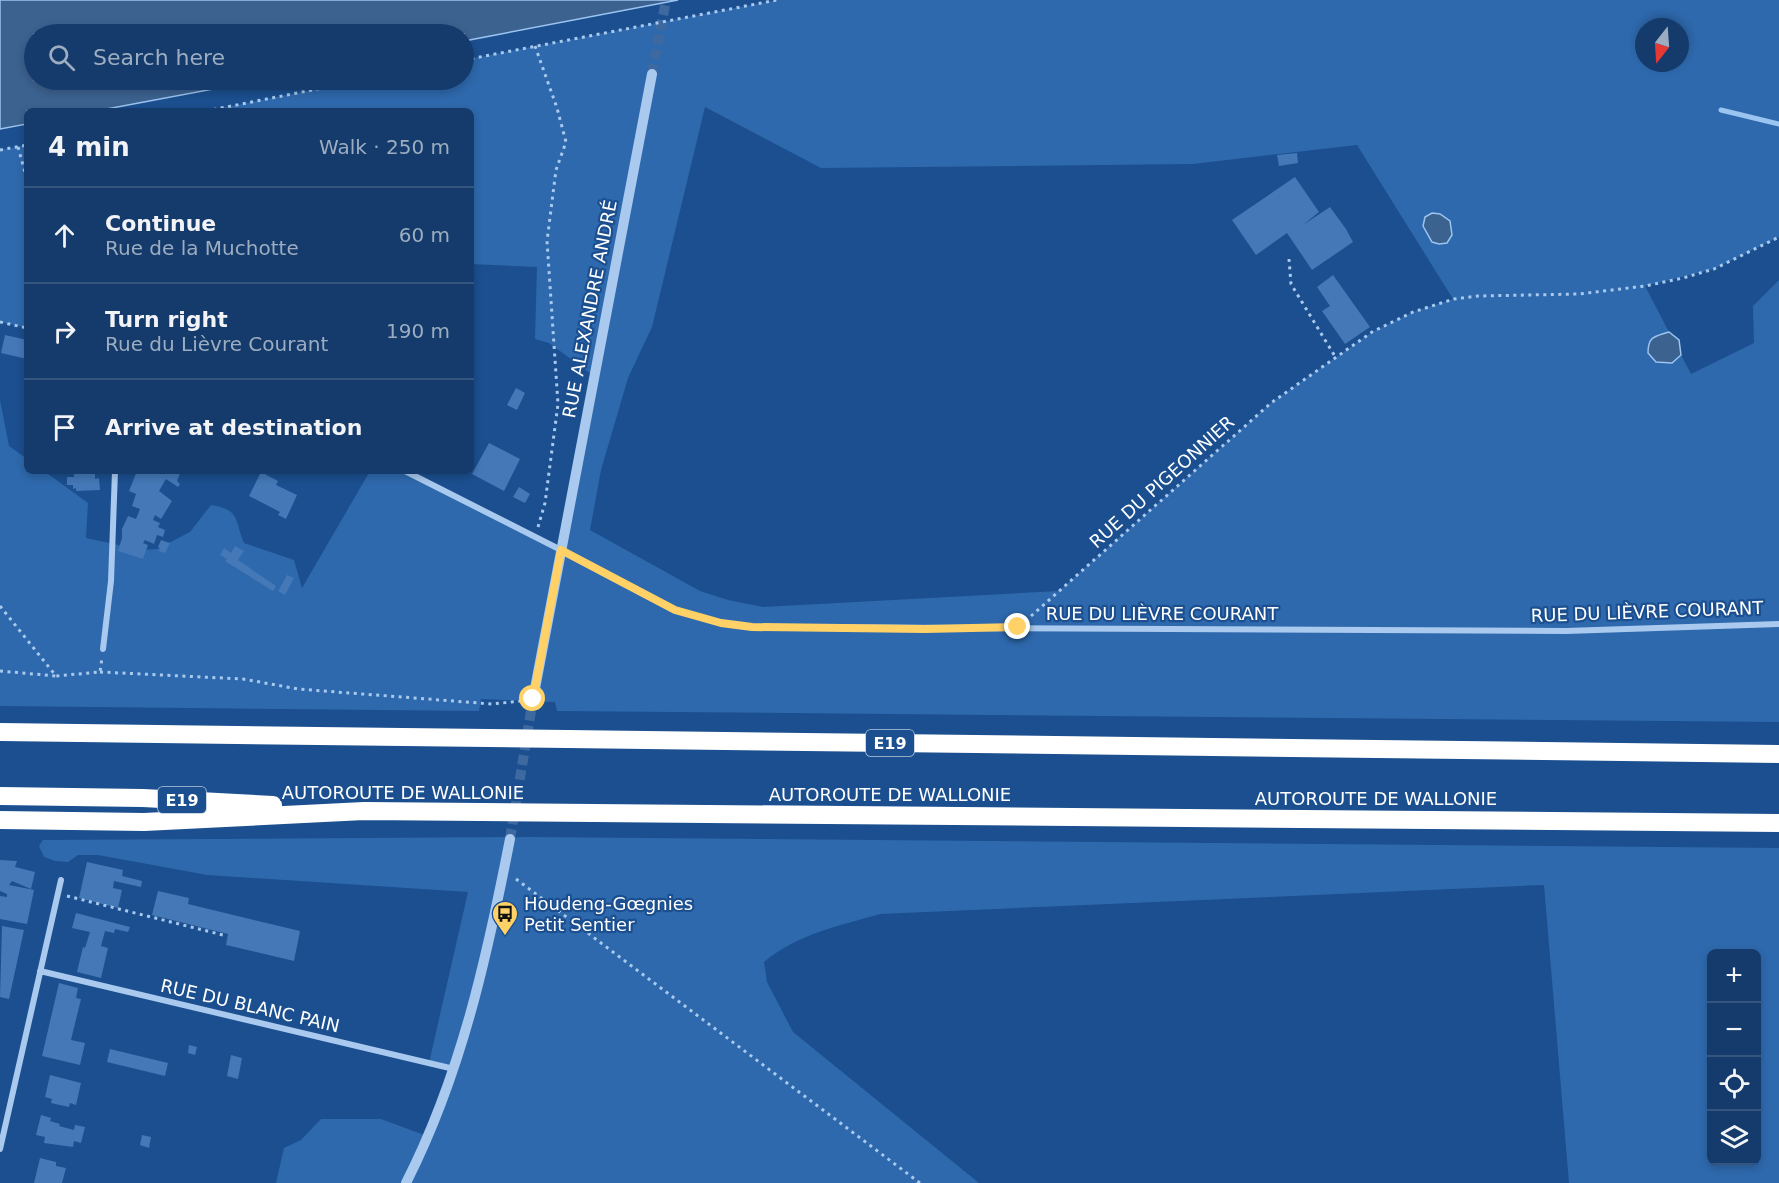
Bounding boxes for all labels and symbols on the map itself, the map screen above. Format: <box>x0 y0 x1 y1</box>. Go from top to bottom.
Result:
north arrow <box>1635 18 1689 72</box>
street label: RUE ALEXANDRE ANDRÉ <box>558 198 621 420</box>
street label: RUE DU PIGEONNIER <box>1085 411 1238 552</box>
street label: RUE DU LIÈVRE COURANT <box>1530 597 1765 626</box>
street label: RUE DU LIÈVRE COURANT <box>1046 603 1279 624</box>
route end <box>1004 613 1030 639</box>
route start <box>519 685 545 711</box>
road number: E19 <box>866 730 914 756</box>
street label: AUTOROUTE DE WALLONIE <box>282 782 524 803</box>
street label: AUTOROUTE DE WALLONIE <box>769 784 1011 805</box>
road number: E19 <box>158 787 206 813</box>
street label: AUTOROUTE DE WALLONIE <box>1255 788 1497 809</box>
place label: Houdeng-Gœgnies Petit Sentier <box>524 893 693 935</box>
bus stop icon: Houdeng-Gœgnies Petit Sentier <box>490 899 520 937</box>
street label: RUE DU BLANC PAIN <box>159 975 342 1036</box>

